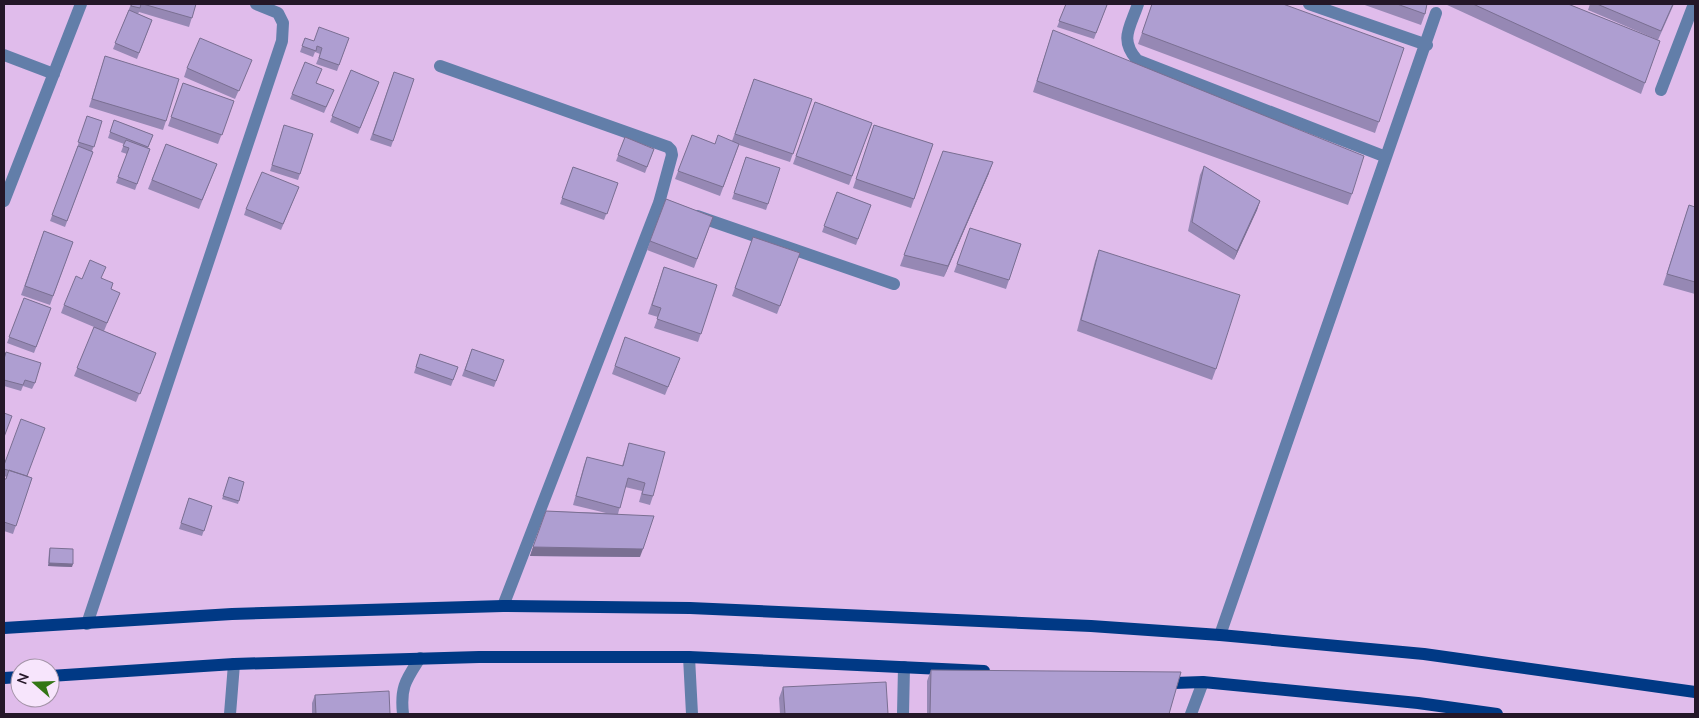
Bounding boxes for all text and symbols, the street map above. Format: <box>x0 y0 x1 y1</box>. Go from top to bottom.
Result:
north arrow <box>10 658 60 708</box>
text: N <box>13 671 34 687</box>

